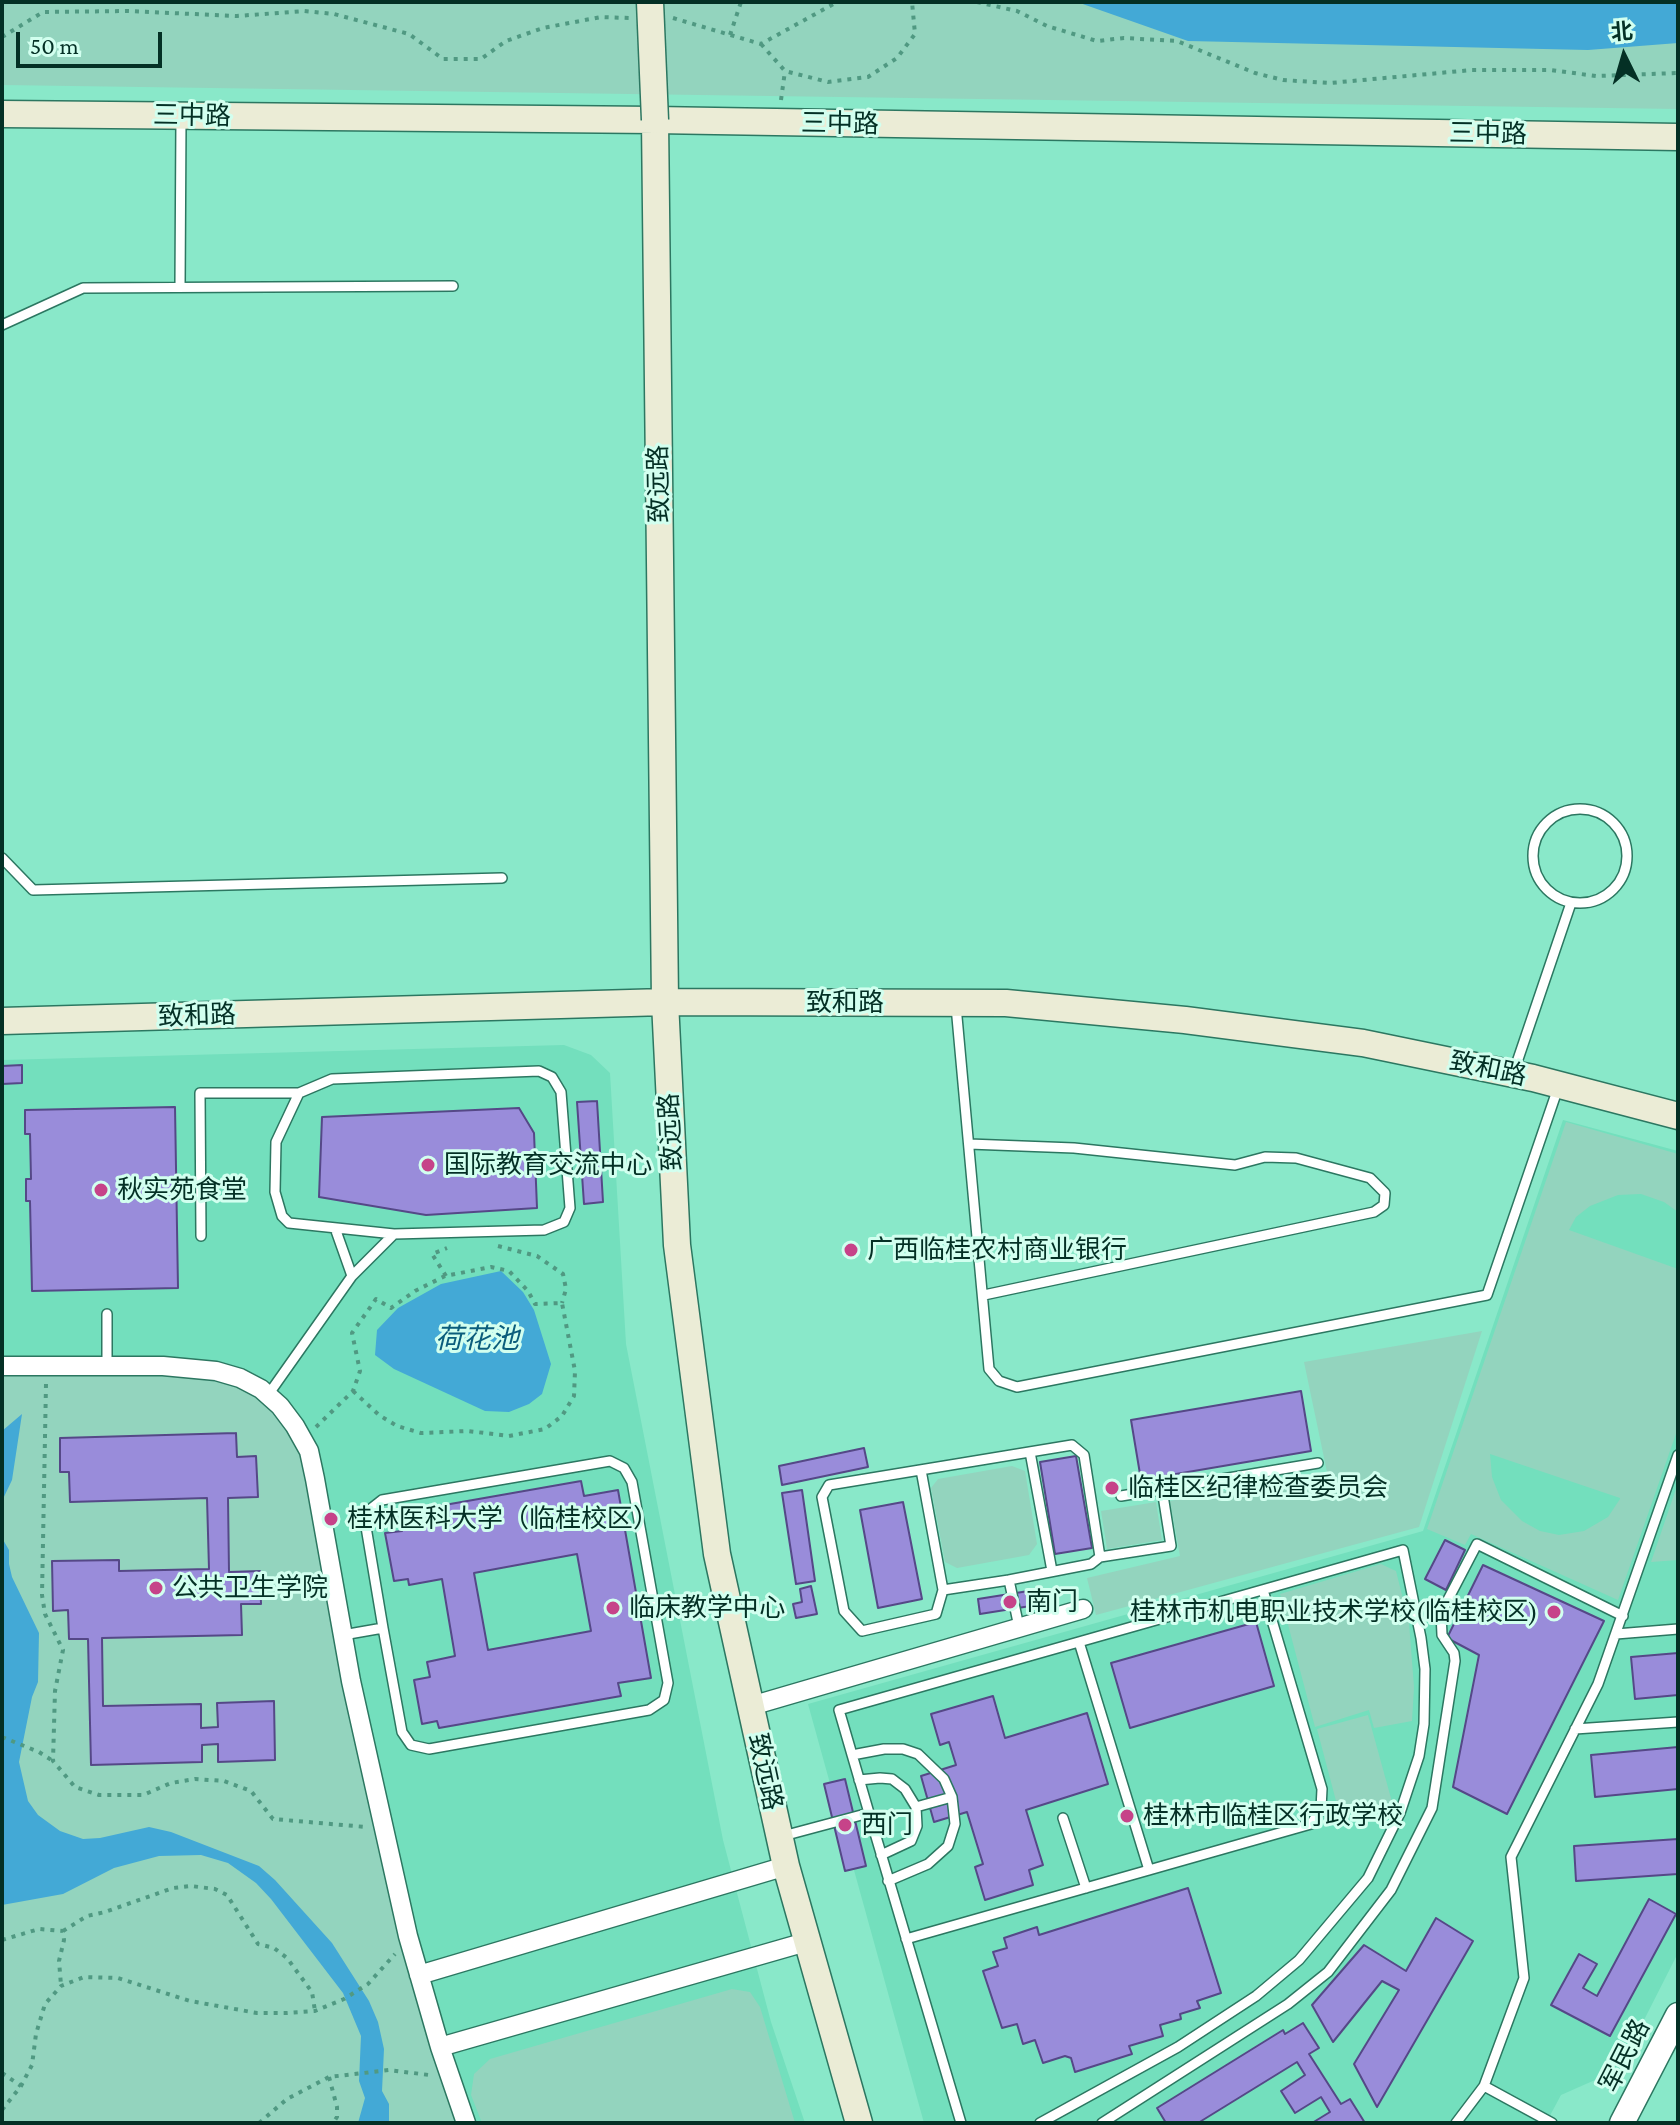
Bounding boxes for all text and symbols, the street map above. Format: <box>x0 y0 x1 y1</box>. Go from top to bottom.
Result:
scale bar <box>20 16 166 66</box>
north arrow <box>1584 16 1664 96</box>
text: 北 <box>1610 18 1634 45</box>
text: 50 m <box>30 32 79 59</box>
street label: 三中路 <box>153 100 231 132</box>
street label: 三中路 <box>801 108 879 140</box>
street label: 三中路 <box>1449 118 1527 150</box>
street label: 致远路 <box>643 445 675 523</box>
street label: 致和路 <box>806 987 884 1019</box>
street label: 致和路 <box>157 999 237 1033</box>
street label: 致和路 <box>1447 1046 1529 1092</box>
street label: 致远路 <box>653 1092 689 1172</box>
place label: 国际教育交流中心 <box>444 1149 652 1181</box>
marker: 国际教育交流中心 <box>419 1156 437 1174</box>
place label: 秋实苑食堂 <box>117 1174 247 1206</box>
marker: 秋实苑食堂 <box>92 1181 110 1199</box>
place label: 广西临桂农村商业银行 <box>867 1234 1127 1266</box>
marker: 广西临桂农村商业银行 <box>842 1241 860 1259</box>
water label: 荷花池 <box>435 1322 519 1356</box>
place label: 临桂区纪律检查委员会 <box>1128 1472 1388 1504</box>
marker: 临桂区纪律检查委员会 <box>1103 1479 1121 1497</box>
place label: 桂林医科大学（临桂校区） <box>347 1503 659 1535</box>
marker: 桂林医科大学（临桂校区） <box>322 1510 340 1528</box>
place label: 公共卫生学院 <box>172 1572 328 1604</box>
marker: 公共卫生学院 <box>147 1579 165 1597</box>
place label: 南门 <box>1026 1586 1078 1618</box>
place label: 临床教学中心 <box>629 1592 785 1624</box>
marker: 南门 <box>1001 1593 1019 1611</box>
place label: 桂林市机电职业技术学校(临桂校区) <box>1130 1596 1538 1628</box>
marker: 临床教学中心 <box>604 1599 622 1617</box>
marker: 桂林市机电职业技术学校(临桂校区) <box>1545 1603 1563 1621</box>
street label: 致远路 <box>742 1731 788 1813</box>
place label: 桂林市临桂区行政学校 <box>1143 1800 1403 1832</box>
marker: 桂林市临桂区行政学校 <box>1118 1807 1136 1825</box>
place label: 西门 <box>861 1809 913 1841</box>
marker: 西门 <box>836 1816 854 1834</box>
street label: 军民路 <box>1593 2014 1657 2098</box>

